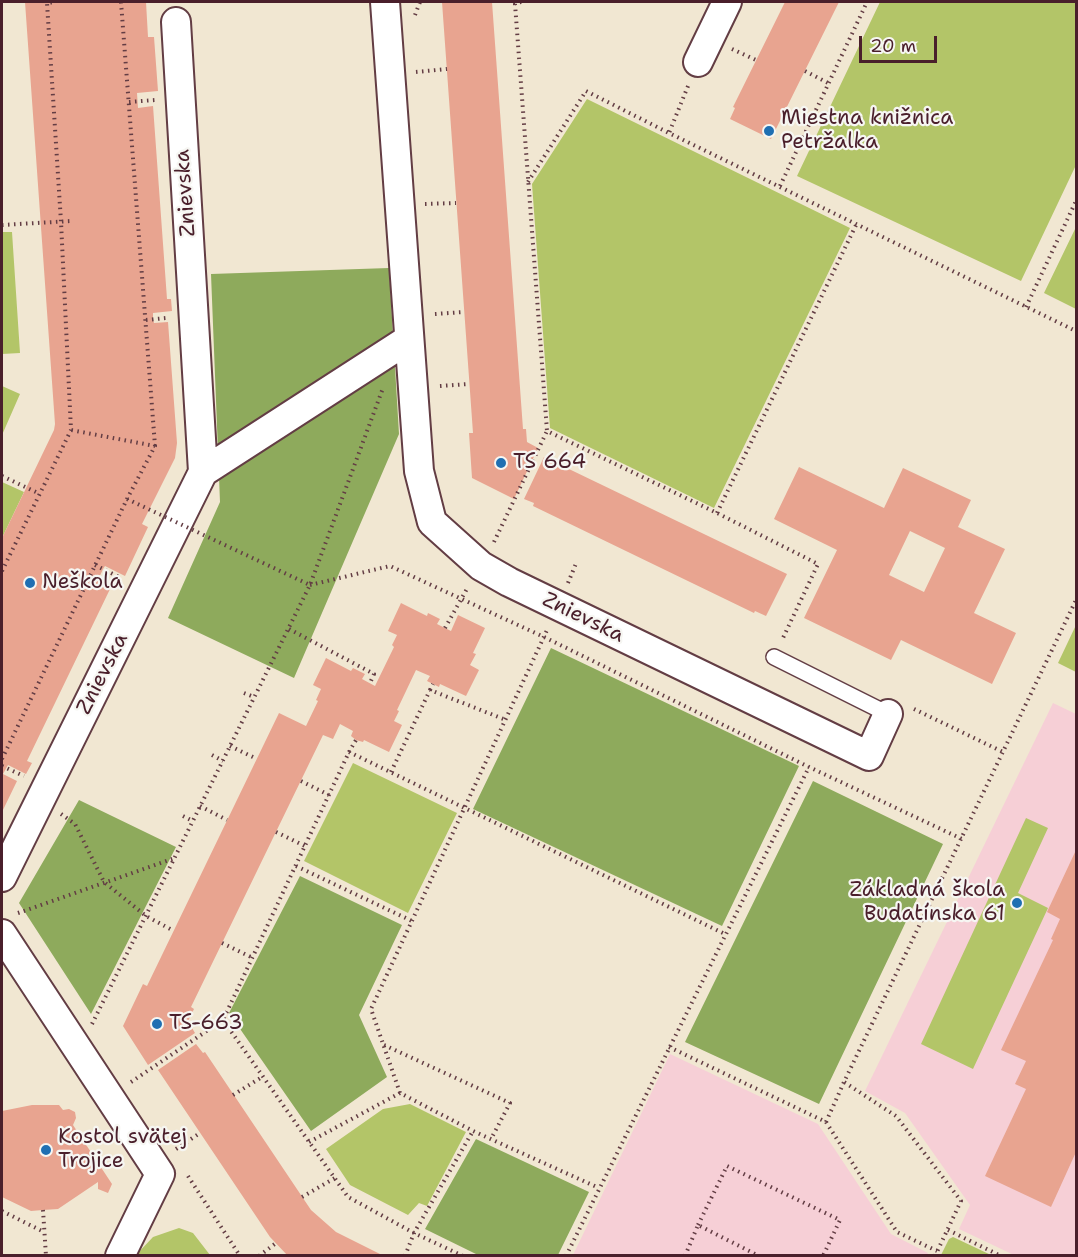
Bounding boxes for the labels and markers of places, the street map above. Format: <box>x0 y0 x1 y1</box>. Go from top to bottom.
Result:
place label: Miestna knižnica Petržalka <box>781 106 953 156</box>
marker: Miestna knižnica Petržalka <box>762 124 776 138</box>
place label: TS 664 <box>513 450 586 476</box>
marker: TS 664 <box>494 456 508 470</box>
place label: Neškola <box>42 570 122 596</box>
marker: Neškola <box>23 576 37 590</box>
place label: Základná škola Budatínska 61 <box>849 878 1005 928</box>
marker: Základná škola Budatínska 61 <box>1010 896 1024 910</box>
place label: TS-663 <box>169 1011 243 1037</box>
marker: TS-663 <box>150 1017 164 1031</box>
place label: Kostol svätej Trojice <box>58 1125 187 1175</box>
marker: Kostol svätej Trojice <box>39 1143 53 1157</box>

